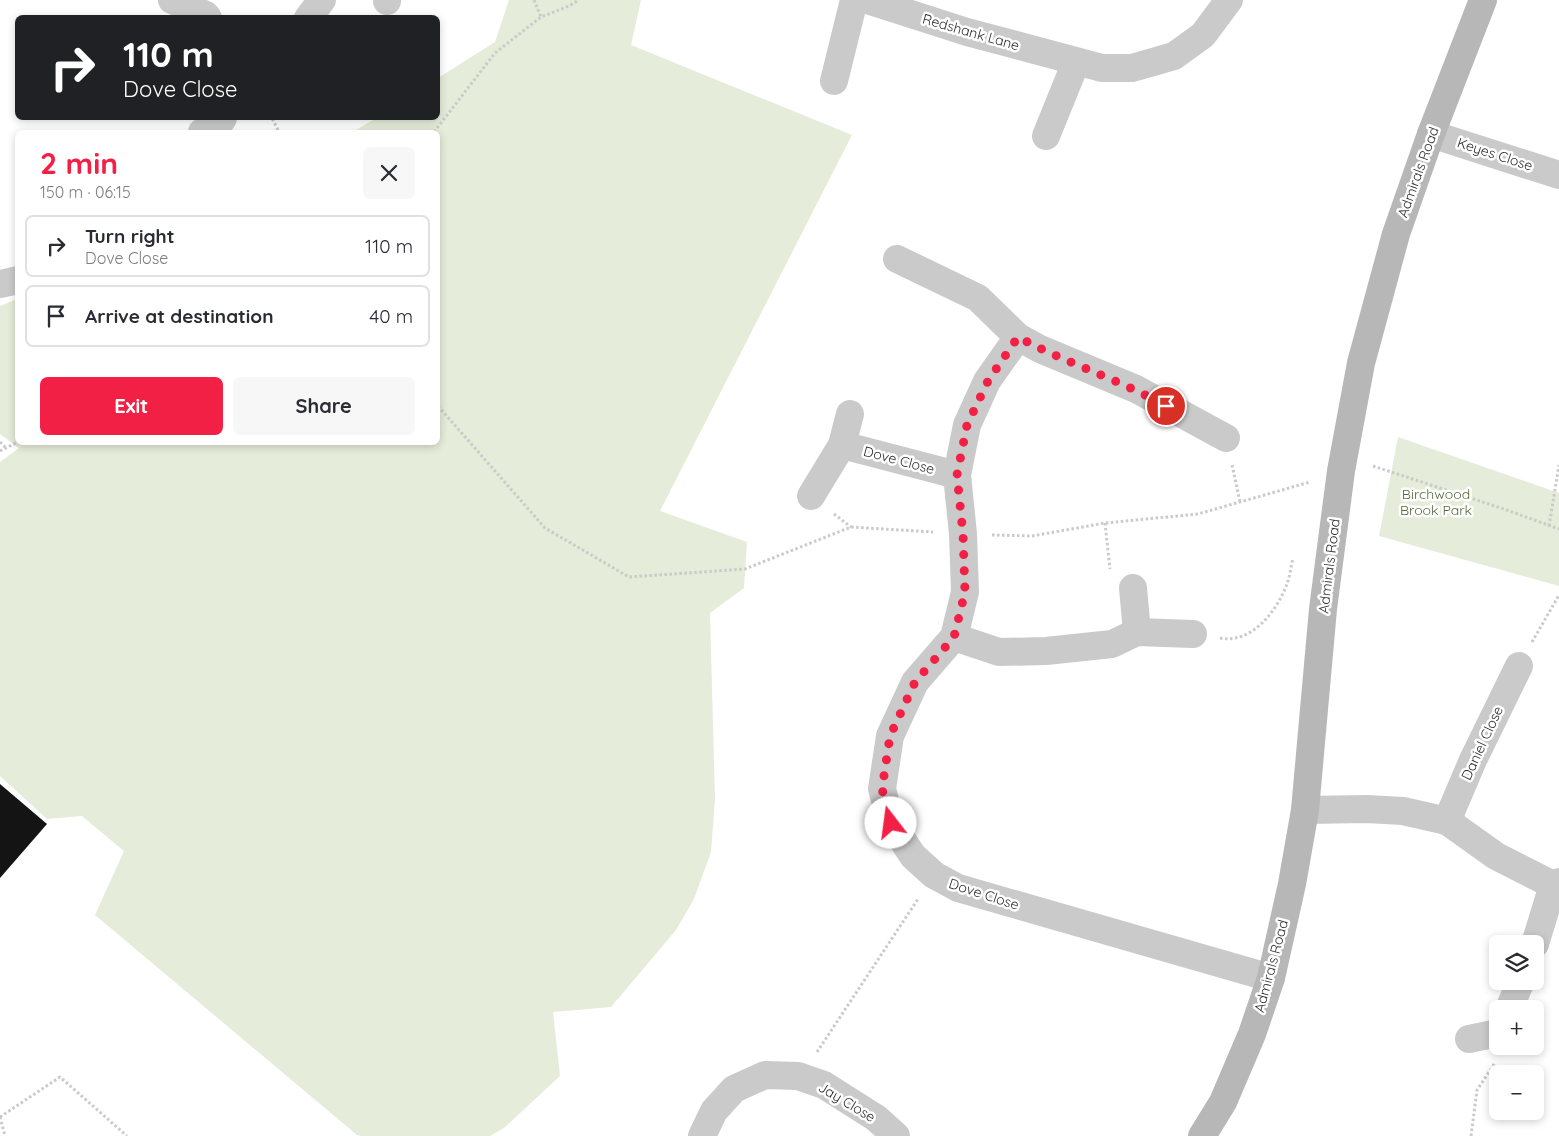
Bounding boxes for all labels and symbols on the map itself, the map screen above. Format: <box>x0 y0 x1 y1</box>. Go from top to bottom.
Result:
street label: Redshank Lane <box>920 10 1022 54</box>
street label: Admirals Road <box>1393 124 1443 220</box>
street label: Keyes Close <box>1455 133 1535 175</box>
pin <box>1145 385 1187 427</box>
street label: Dove Close <box>862 442 937 478</box>
park label: Birchwood Brook Park <box>1400 485 1472 519</box>
street label: Admirals Road <box>1314 518 1344 614</box>
street label: Daniel Close <box>1457 703 1507 783</box>
position arrow <box>864 796 916 848</box>
street label: Dove Close <box>947 874 1021 914</box>
street label: Admirals Road <box>1250 918 1292 1014</box>
street label: Jay Close <box>815 1078 879 1126</box>

